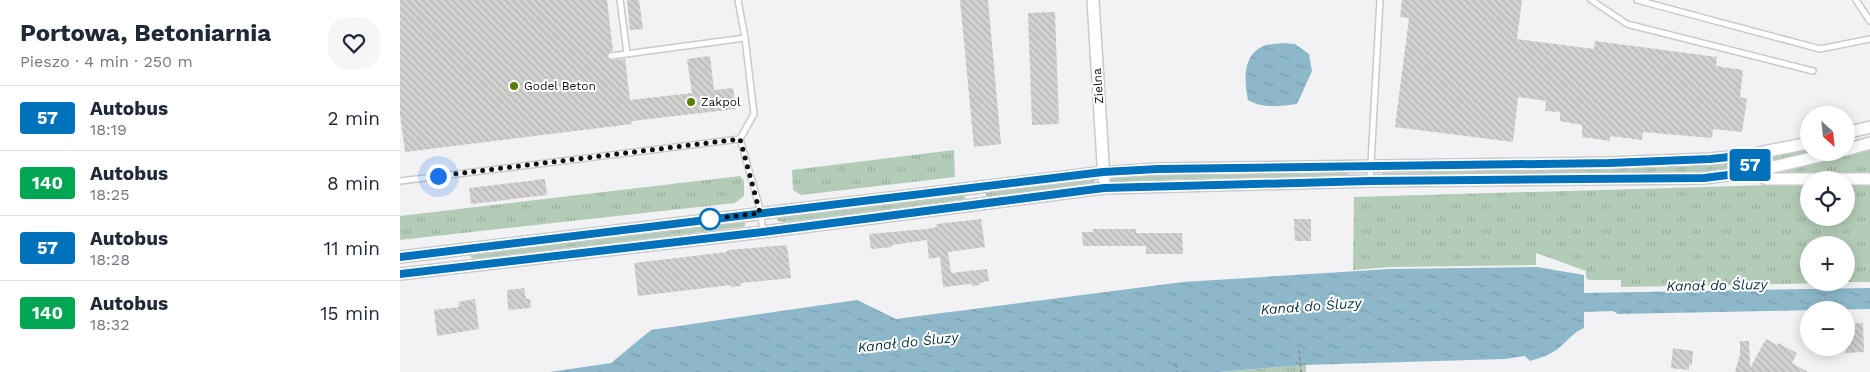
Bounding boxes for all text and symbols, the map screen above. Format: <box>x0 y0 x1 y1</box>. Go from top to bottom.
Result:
button: heart <box>328 17 380 69</box>
text: Portowa, Betoniarnia <box>20 19 271 47</box>
text: Pieszo · 4 min · 250 m <box>20 52 193 71</box>
street label: Zielna <box>1090 68 1106 104</box>
place label: Godel Beton <box>524 79 596 93</box>
marker: Godel Beton <box>508 80 520 92</box>
place label: Zakpol <box>701 95 741 109</box>
marker: Zakpol <box>685 96 697 108</box>
text: Autobus <box>90 97 168 120</box>
north arrow <box>1800 106 1855 161</box>
map controls <box>1800 106 1855 356</box>
text: 57 <box>37 107 58 128</box>
text: 2 min <box>328 107 380 130</box>
text: 18:19 <box>90 120 127 139</box>
line badge: 57 <box>1728 149 1772 181</box>
text: 57 <box>1740 154 1760 175</box>
text: Autobus <box>90 162 168 185</box>
your location <box>426 164 451 189</box>
button: locate <box>1800 171 1855 226</box>
text: 140 <box>32 172 63 193</box>
text: 8 min <box>327 172 380 195</box>
text: 18:25 <box>90 185 129 204</box>
unlabelled marker <box>699 208 721 230</box>
text: Autobus <box>90 227 168 250</box>
button: + <box>1800 236 1855 291</box>
text: 57 <box>37 237 58 258</box>
text: 11 min <box>324 237 380 260</box>
text: 18:28 <box>90 250 130 269</box>
water label: Kanał do Śluzy <box>1666 276 1769 294</box>
text: Autobus <box>90 292 168 315</box>
water label: Kanał do Śluzy <box>1260 294 1363 318</box>
button: − <box>1800 301 1855 356</box>
text: 140 <box>32 302 63 323</box>
text: 15 min <box>320 302 380 325</box>
text: 18:32 <box>90 315 130 334</box>
water label: Kanał do Śluzy <box>857 329 960 355</box>

